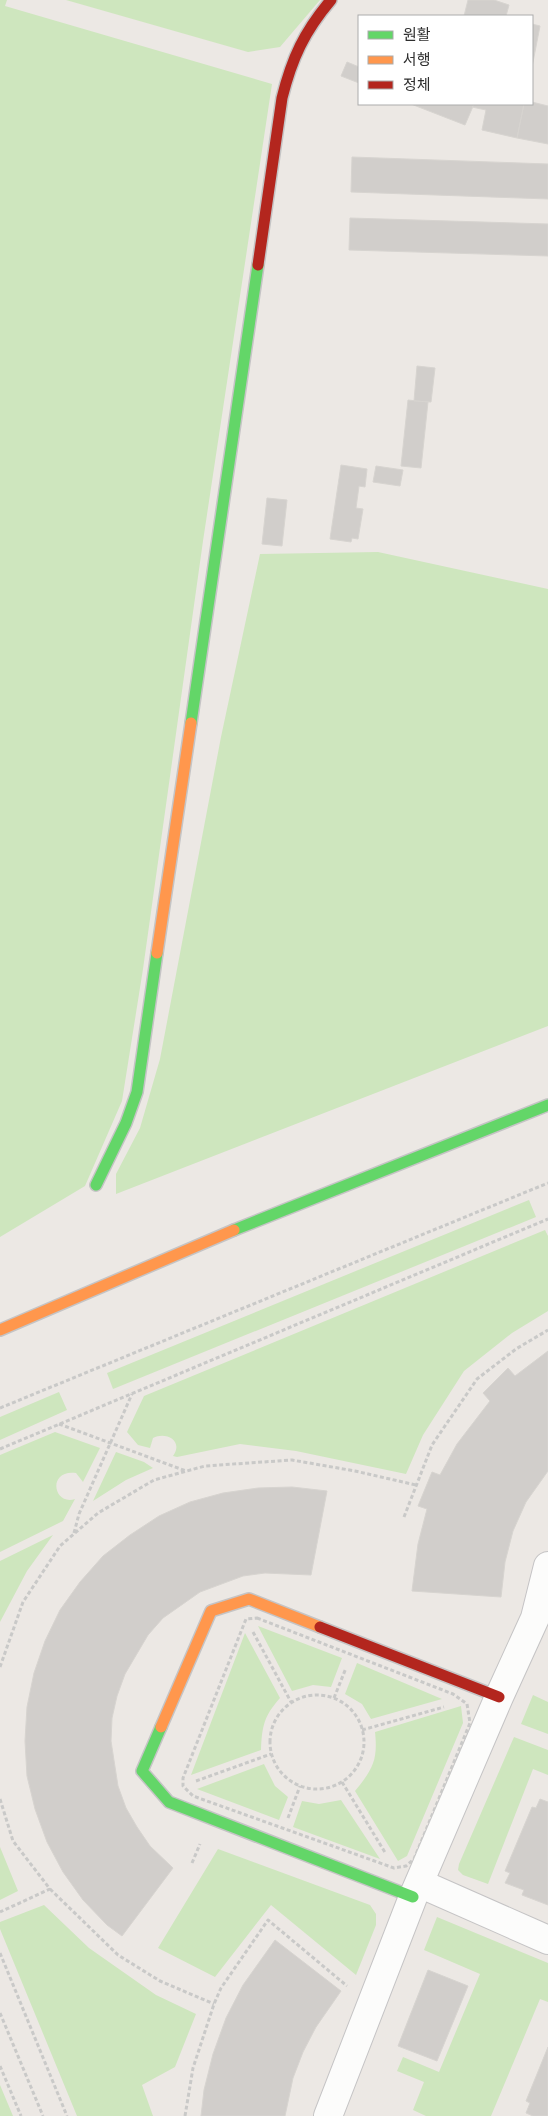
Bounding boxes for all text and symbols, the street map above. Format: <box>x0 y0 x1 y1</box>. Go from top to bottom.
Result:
legend <box>358 15 533 105</box>
text: 원활 <box>403 26 431 45</box>
text: 서행 <box>403 51 431 70</box>
text: 정체 <box>403 76 431 95</box>

